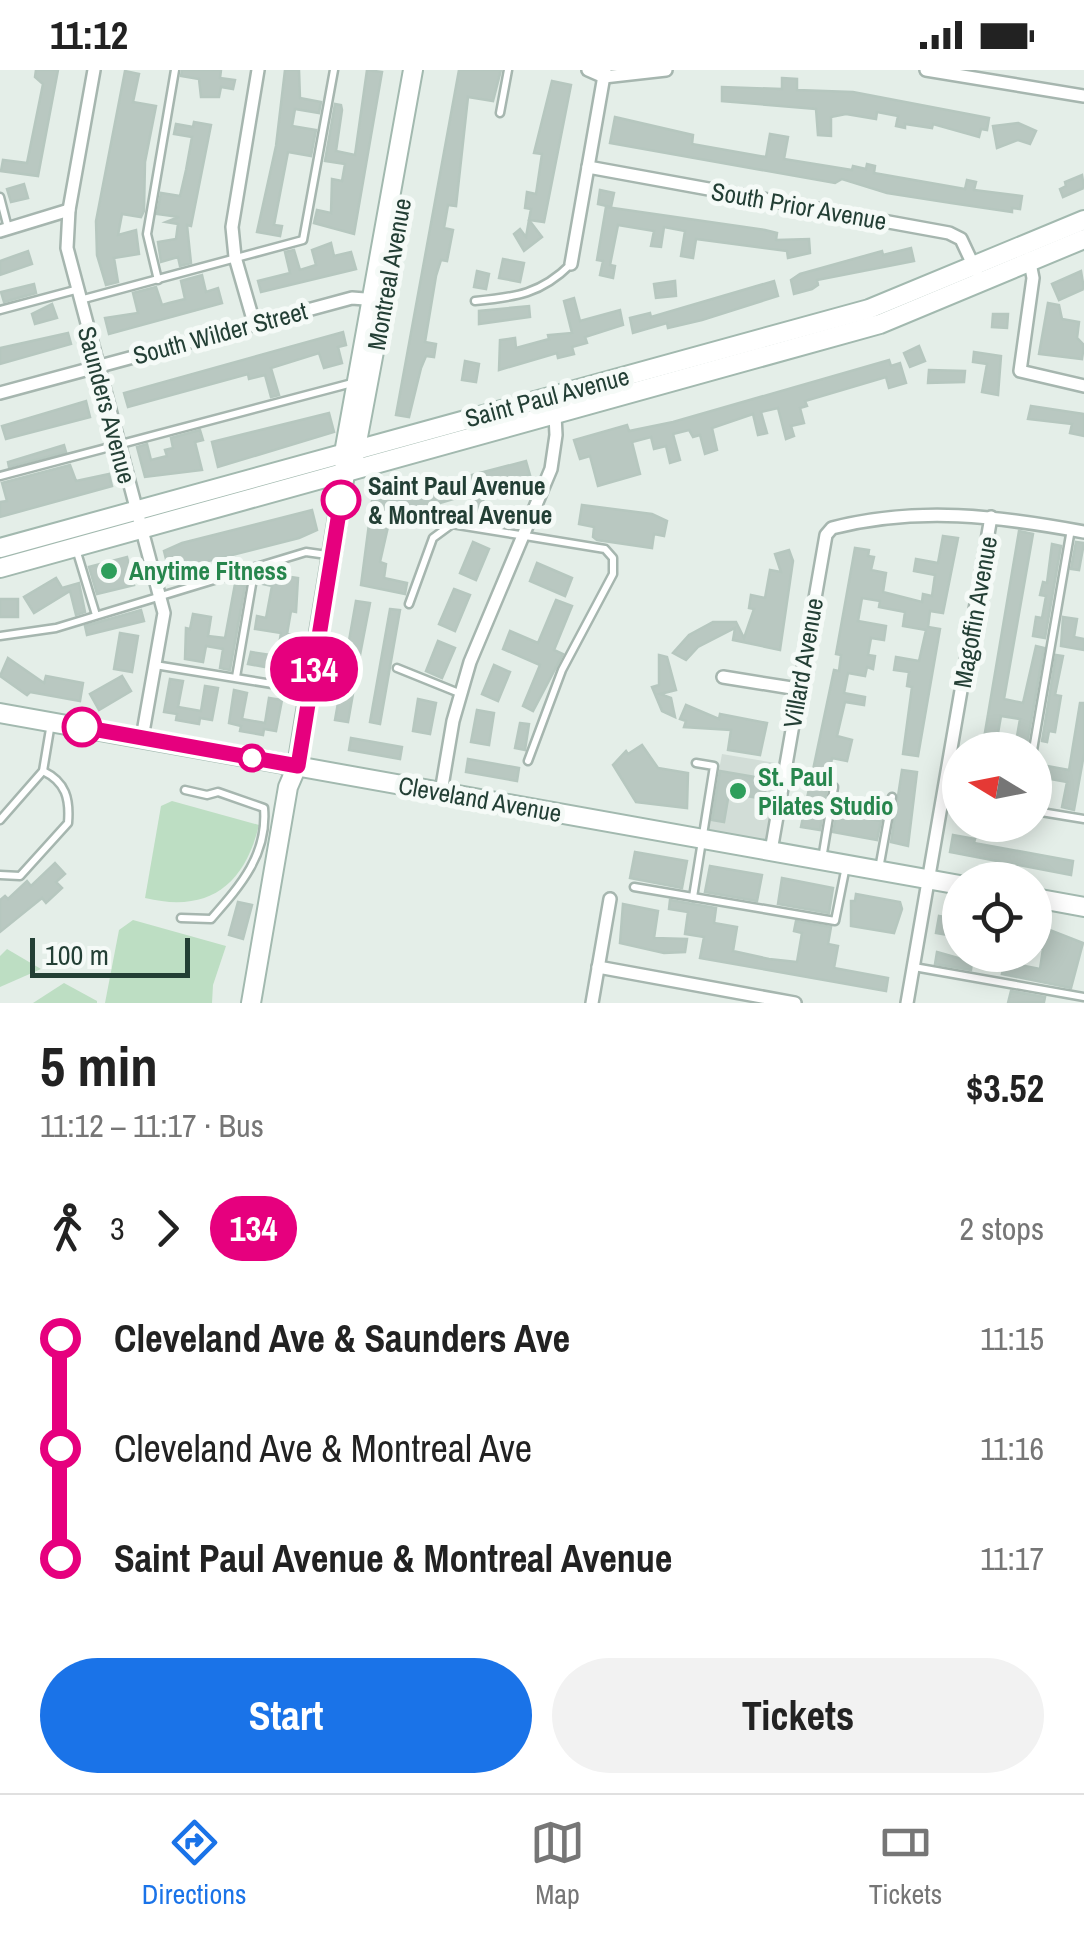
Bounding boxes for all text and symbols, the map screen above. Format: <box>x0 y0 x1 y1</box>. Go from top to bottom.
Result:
text: 11:12 <box>50 10 128 61</box>
street label: South Prior Avenue <box>709 174 889 238</box>
street label: Montreal Avenue <box>359 195 419 353</box>
street label: South Wilder Street <box>129 293 311 373</box>
street label: Saunders Avenue <box>70 323 144 487</box>
street label: Saint Paul Avenue <box>461 359 633 435</box>
place label: Saint Paul Avenue & Montreal Avenue <box>368 469 552 532</box>
marker: Saint Paul Avenue & Montreal Avenue <box>322 481 360 519</box>
street label: Magoffin Avenue <box>945 534 1005 690</box>
place label: Anytime Fitness <box>129 554 287 588</box>
marker: Anytime Fitness <box>98 560 120 582</box>
street label: Villard Avenue <box>775 595 831 731</box>
line badge: 134 <box>256 636 372 702</box>
text: 134 <box>290 646 338 693</box>
unlabelled marker <box>63 708 101 746</box>
north arrow <box>942 732 1052 842</box>
map controls <box>942 732 1052 972</box>
unlabelled marker <box>239 745 265 771</box>
place label: St. Paul Pilates Studio <box>758 760 894 823</box>
street label: Cleveland Avenue <box>396 768 564 830</box>
marker: St. Paul Pilates Studio <box>727 780 749 802</box>
button: locate <box>942 862 1052 972</box>
scale bar <box>30 933 190 978</box>
text: 100 m <box>45 936 109 974</box>
text: 5 min <box>40 1029 158 1103</box>
text: $3.52 <box>966 1063 1044 1114</box>
text: 11:12 – 11:17 · Bus <box>40 1104 264 1147</box>
icon: walk <box>40 1201 95 1256</box>
icon: forward <box>140 1201 195 1256</box>
text: 134 <box>230 1205 277 1252</box>
text: 3 <box>110 1207 125 1250</box>
text: 2 stops <box>959 1207 1044 1250</box>
text: Cleveland Ave & Saunders Ave <box>114 1313 570 1364</box>
text: 11:15 <box>980 1317 1044 1360</box>
text: Cleveland Ave & Montreal Ave <box>114 1423 532 1474</box>
text: 11:16 <box>980 1427 1044 1470</box>
text: Saint Paul Avenue & Montreal Avenue <box>114 1533 672 1584</box>
text: 11:17 <box>980 1537 1044 1580</box>
button: Start <box>40 1658 532 1773</box>
button: Tickets <box>552 1658 1044 1773</box>
tab: Directions <box>142 1815 246 1913</box>
tab: Map <box>530 1815 585 1913</box>
tab: Tickets <box>869 1815 942 1913</box>

